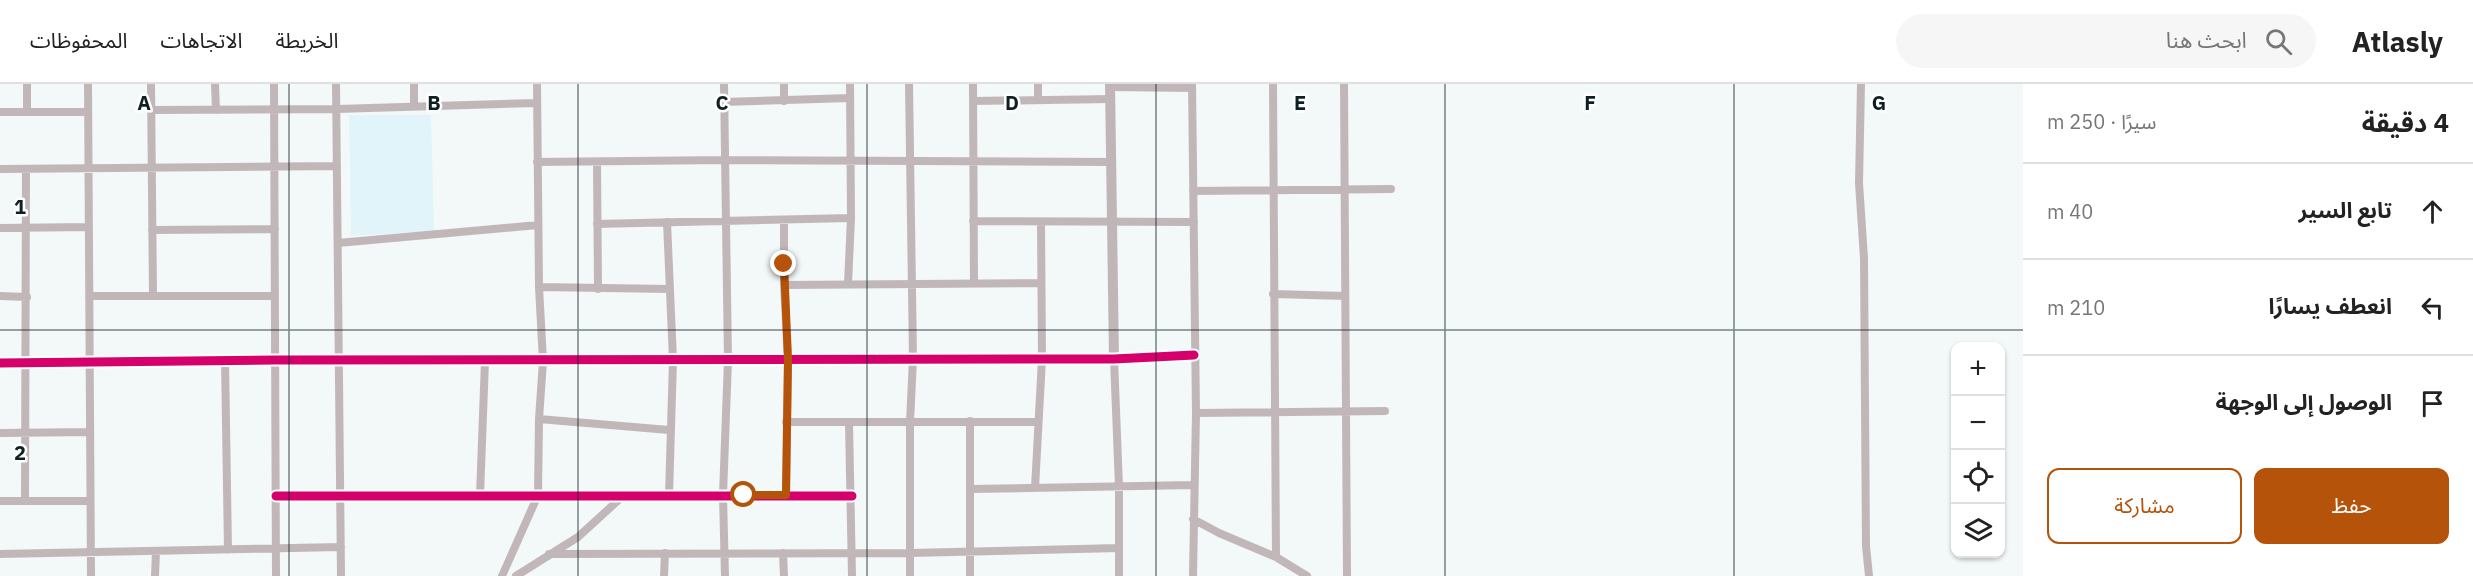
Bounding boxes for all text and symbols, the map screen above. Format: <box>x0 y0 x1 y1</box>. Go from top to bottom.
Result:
search box <box>1896 14 2316 68</box>
text: Atlasly <box>2352 23 2443 60</box>
text: ابحث هنا <box>2166 25 2247 54</box>
icon: search <box>2262 25 2295 58</box>
text: المحفوظات <box>30 26 127 54</box>
text: الاتجاهات <box>160 26 242 54</box>
text: الخريطة <box>275 26 338 54</box>
text: A <box>137 89 151 116</box>
text: B <box>427 89 441 116</box>
text: C <box>715 89 729 116</box>
text: D <box>1005 89 1019 116</box>
text: E <box>1294 89 1306 116</box>
text: F <box>1584 89 1596 116</box>
text: G <box>1872 89 1886 116</box>
text: 4 دقيقة <box>2362 105 2449 139</box>
text: سيرًا · 250 m <box>2047 108 2156 135</box>
text: 1 <box>14 193 26 220</box>
text: تابع السير <box>2299 195 2392 224</box>
icon: ahead <box>2416 195 2449 228</box>
text: 40 m <box>2047 198 2093 225</box>
route end <box>770 250 796 276</box>
text: انعطف يسارًا <box>2269 291 2392 320</box>
icon: left <box>2416 291 2449 324</box>
text: 210 m <box>2047 294 2105 321</box>
map controls <box>1951 342 2005 558</box>
button: + <box>1951 342 2005 396</box>
text: الوصول إلى الوجهة <box>2215 387 2392 416</box>
icon: arrive <box>2416 387 2449 420</box>
button: − <box>1951 396 2005 450</box>
text: 2 <box>14 439 26 466</box>
button: locate <box>1951 450 2005 504</box>
button: مشاركة <box>2047 468 2242 544</box>
button: حفظ <box>2254 468 2449 544</box>
route start <box>730 481 756 507</box>
button: layers <box>1951 504 2005 558</box>

